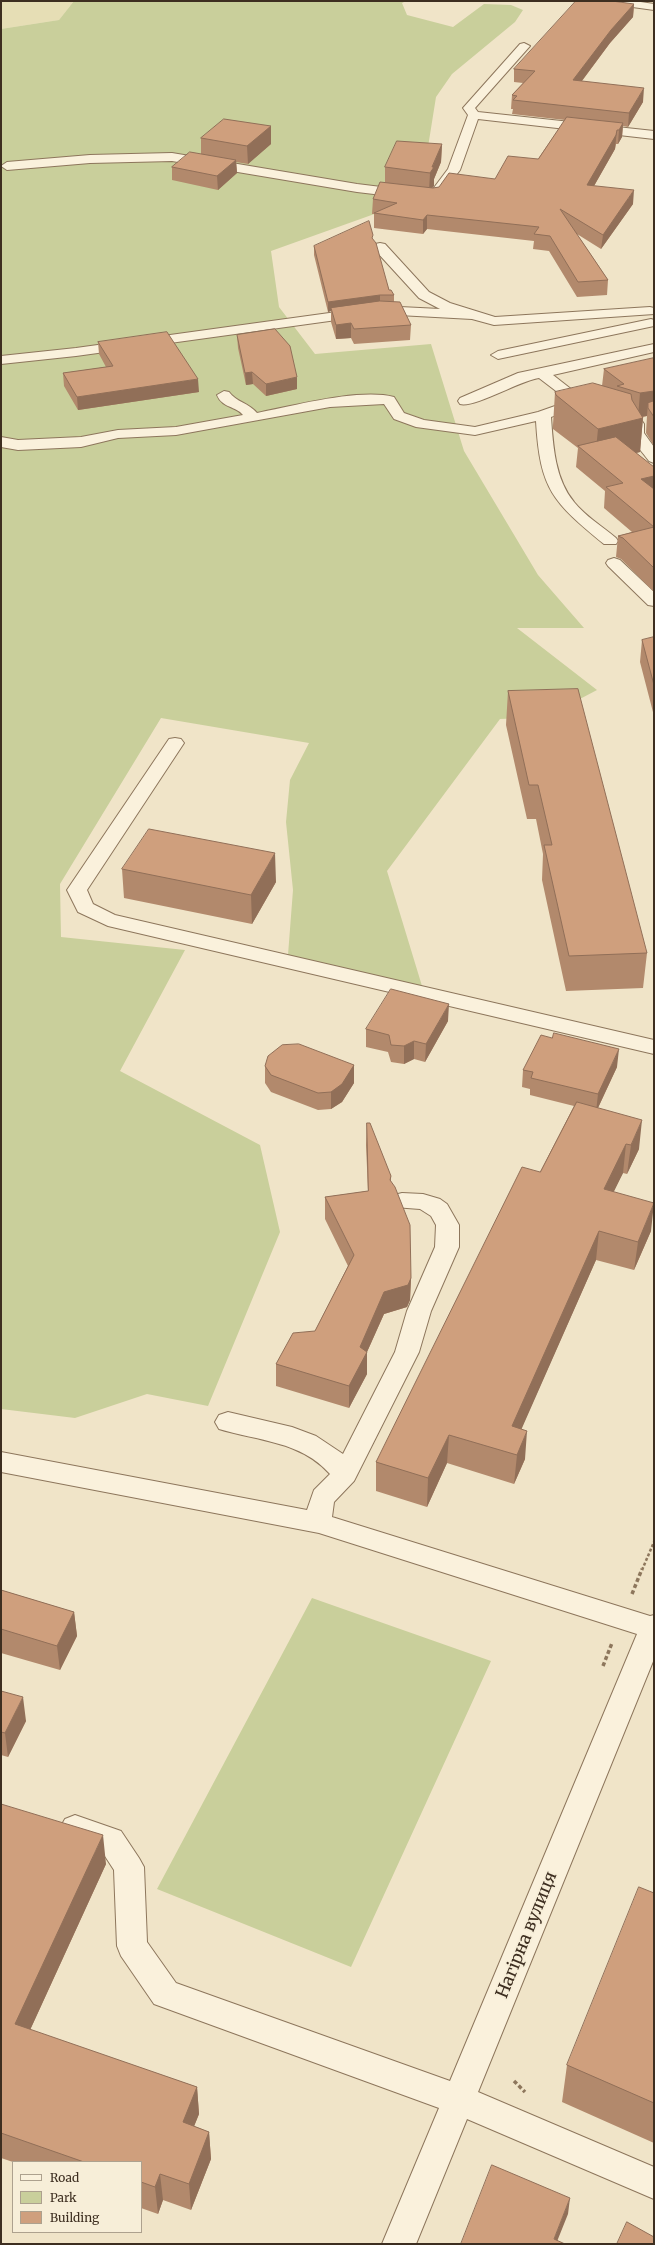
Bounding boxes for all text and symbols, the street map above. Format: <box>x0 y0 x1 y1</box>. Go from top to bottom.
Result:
street label: Нагірна вулиця <box>492 1869 562 2001</box>
legend <box>12 2161 142 2233</box>
text: Road <box>50 2170 79 2185</box>
text: Park <box>50 2190 77 2205</box>
text: Building <box>50 2210 99 2225</box>

